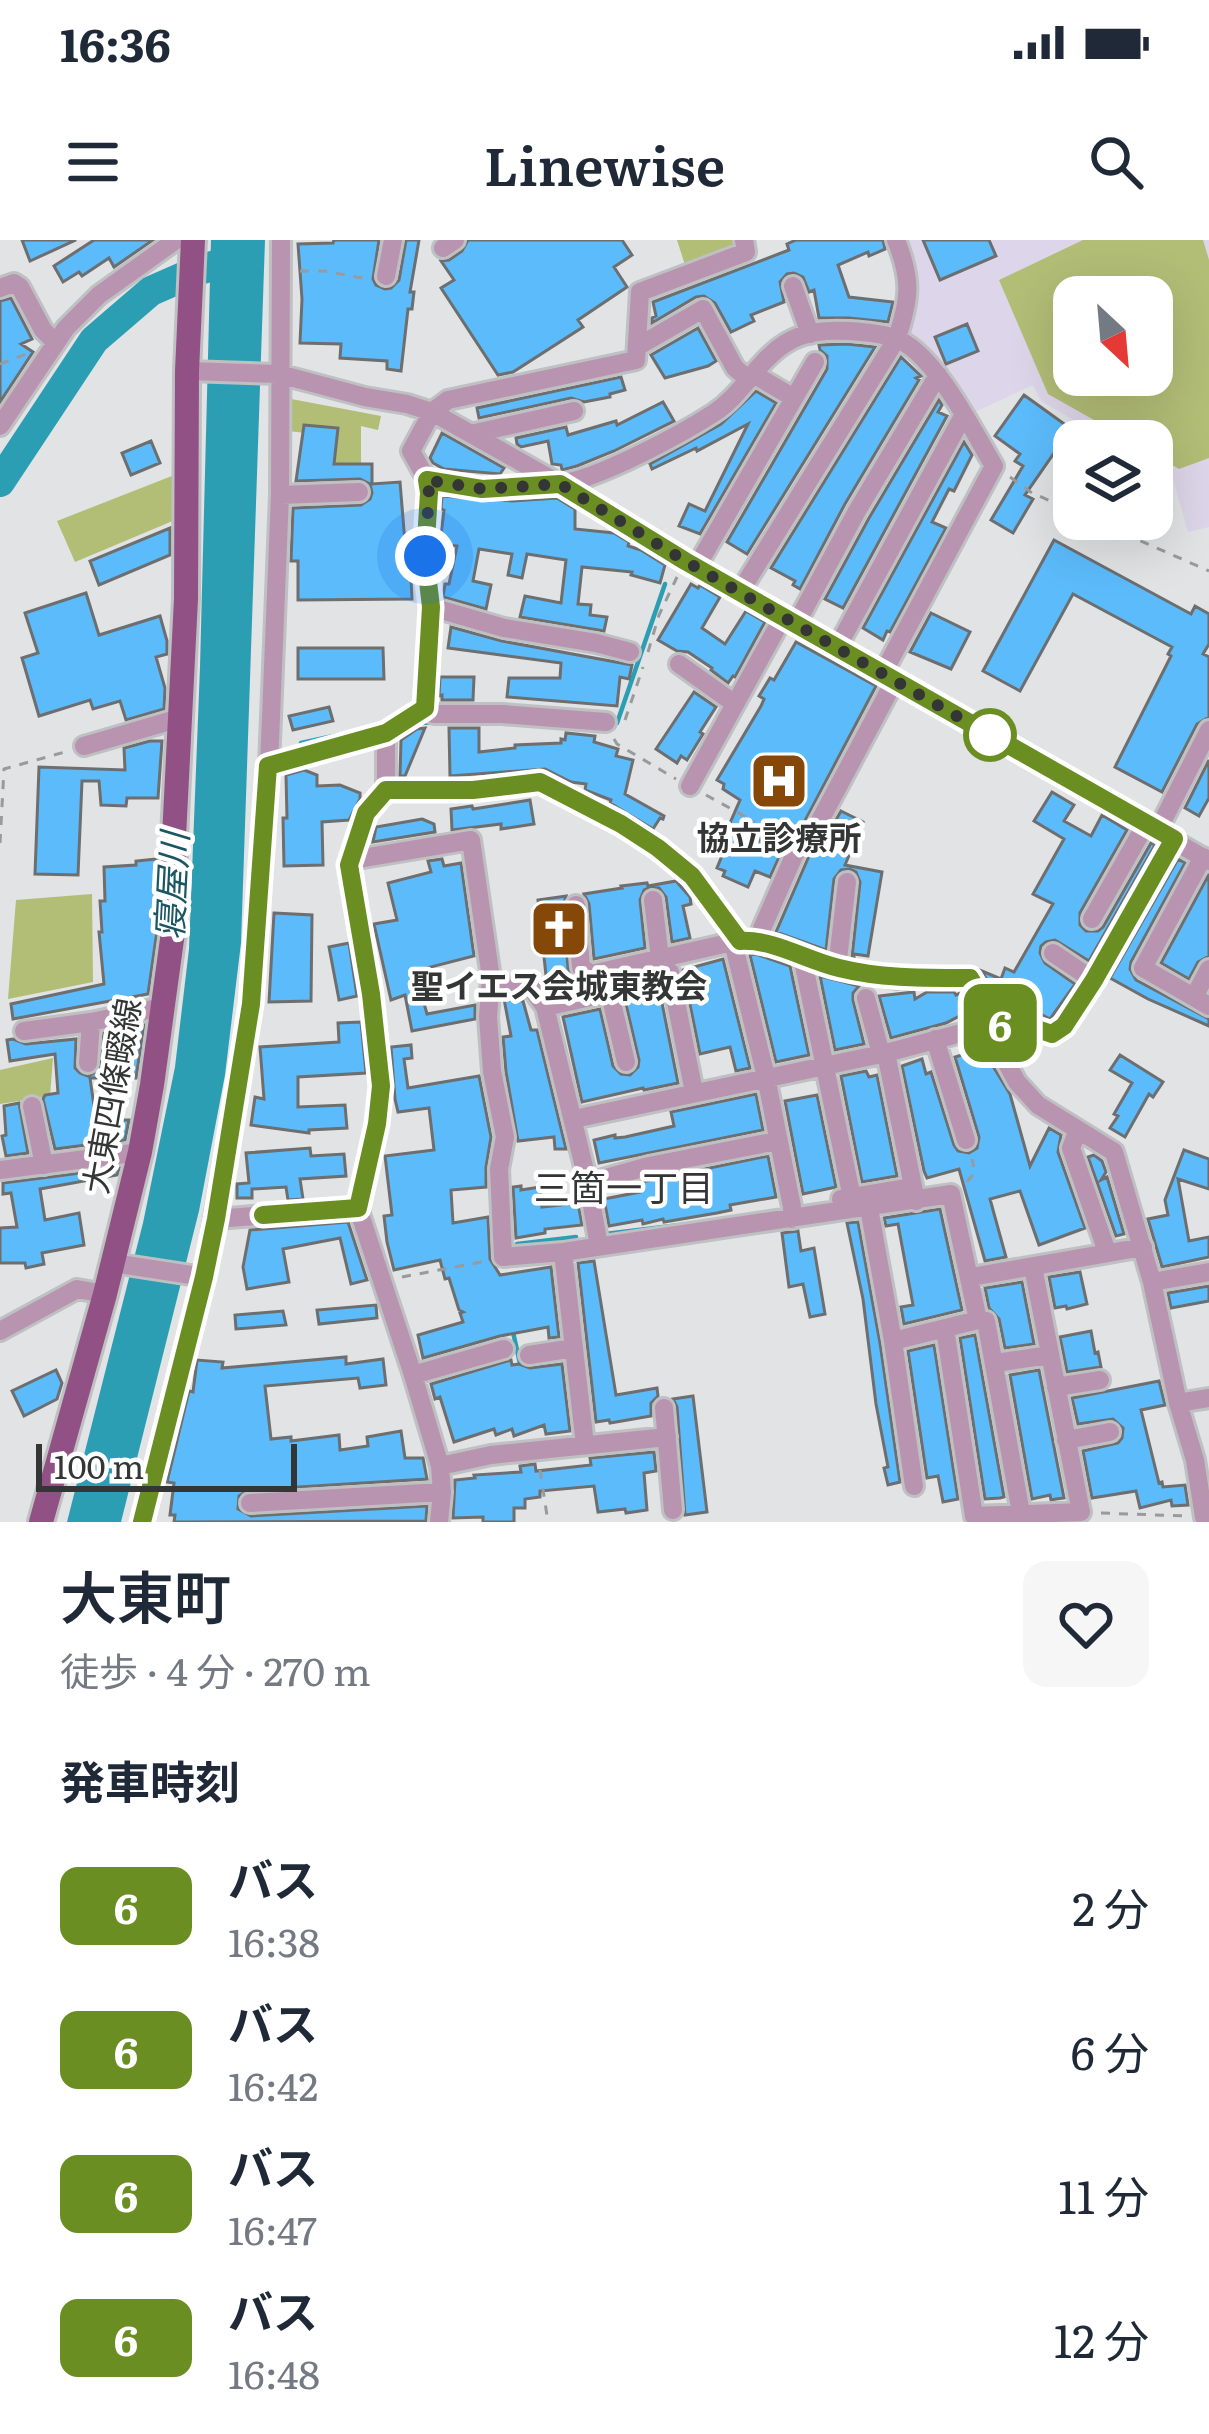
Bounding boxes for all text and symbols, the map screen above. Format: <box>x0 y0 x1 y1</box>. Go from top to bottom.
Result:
text: 16:36 <box>60 9 171 76</box>
text: Linewise <box>484 122 725 203</box>
icon: menu <box>60 129 126 195</box>
icon: search <box>1083 129 1149 195</box>
north arrow <box>1053 276 1173 396</box>
map controls <box>1053 276 1173 540</box>
button: layers <box>1053 420 1173 540</box>
your location <box>395 526 455 586</box>
unlabelled marker <box>965 710 1015 760</box>
hospital icon: 協立診療所 <box>748 750 810 812</box>
place label: 協立診療所 <box>697 811 862 860</box>
water label: 寝屋川 <box>140 827 199 941</box>
church icon: 聖イエス会城東教会 <box>528 898 590 960</box>
place label: 聖イエス会城東教会 <box>411 959 707 1008</box>
line badge: 6 <box>961 984 1039 1062</box>
text: 6 <box>988 992 1012 1054</box>
street label: 大東四條畷線 <box>68 994 151 1197</box>
district label: 三箇一丁目 <box>534 1159 714 1212</box>
scale bar <box>36 1438 297 1491</box>
text: 100 m <box>54 1440 144 1489</box>
text: 大東町 <box>60 1552 231 1637</box>
button: heart <box>1023 1561 1149 1687</box>
text: 徒歩 · 4 分 · 270 m <box>60 1640 371 1698</box>
text: 発車時刻 <box>60 1746 240 1813</box>
text: バス <box>228 1844 318 1911</box>
text: 2 分 <box>1072 1873 1149 1940</box>
text: 6 <box>114 1875 138 1937</box>
text: 16:38 <box>228 1911 320 1969</box>
text: バス <box>228 1988 318 2055</box>
text: 6 分 <box>1071 2017 1149 2084</box>
text: 6 <box>114 2019 138 2081</box>
text: 16:42 <box>228 2055 318 2113</box>
text: バス <box>228 2132 318 2199</box>
text: 11 分 <box>1058 2161 1149 2228</box>
text: 6 <box>114 2163 138 2225</box>
text: 16:47 <box>228 2199 317 2257</box>
text: バス <box>228 2276 318 2343</box>
text: 12 分 <box>1054 2305 1149 2372</box>
text: 6 <box>114 2307 138 2369</box>
text: 16:48 <box>228 2343 320 2401</box>

